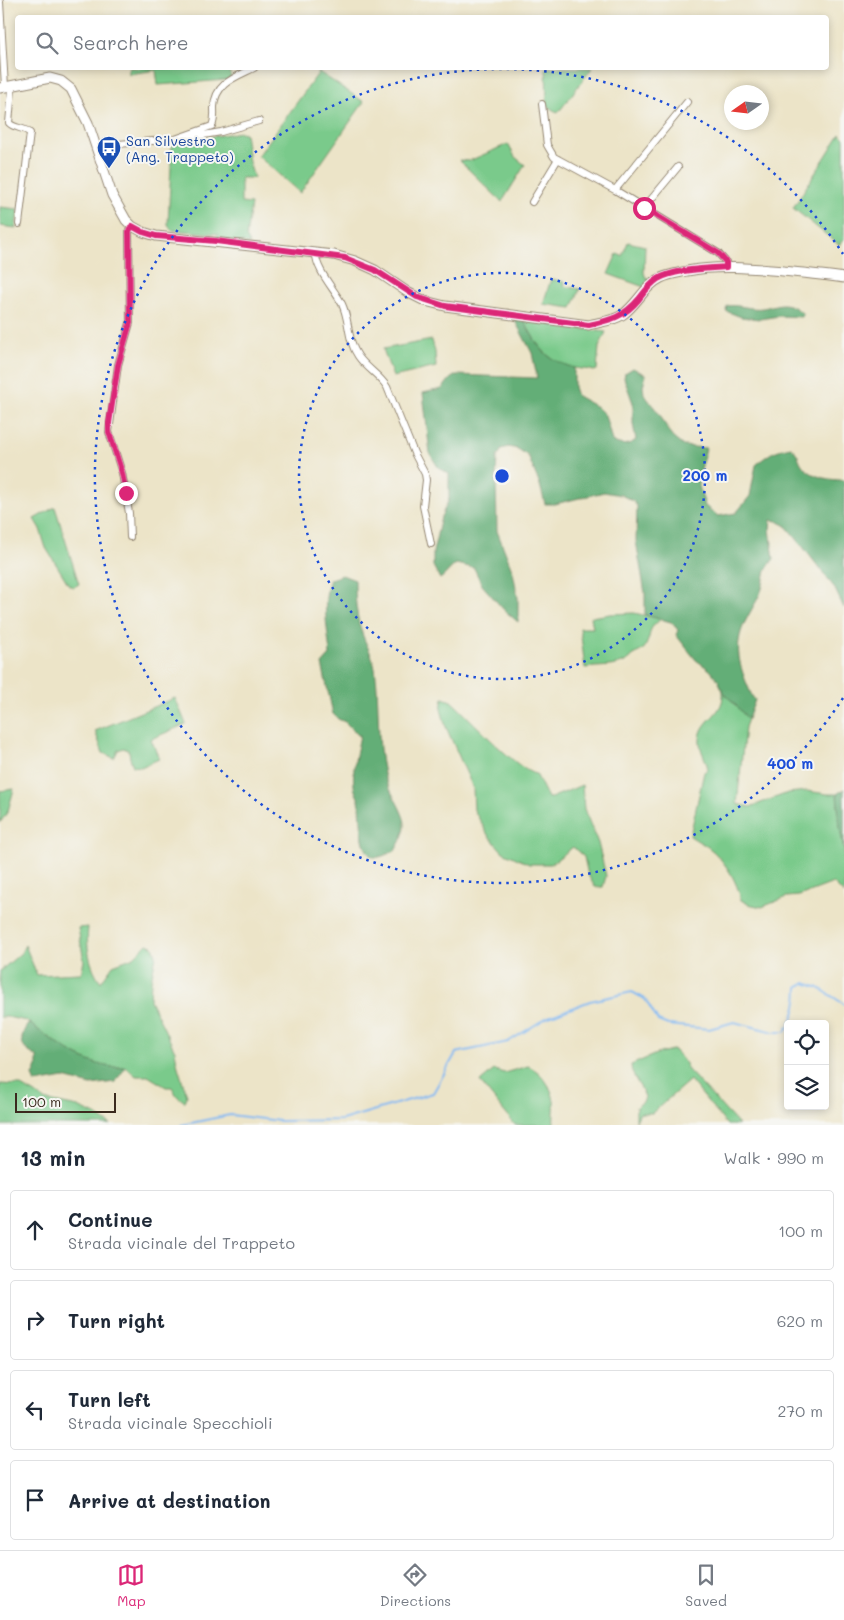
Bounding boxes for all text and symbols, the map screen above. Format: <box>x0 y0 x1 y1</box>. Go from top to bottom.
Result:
search box <box>15 15 829 70</box>
icon: search <box>33 29 61 57</box>
text: Search here <box>73 30 189 55</box>
north arrow <box>724 85 769 130</box>
place label: San Silvestro (Ang. Trappeto) <box>126 131 234 166</box>
bus stop icon: San Silvestro (Ang. Trappeto) <box>96 135 122 169</box>
route start <box>633 197 656 220</box>
text: 200 m <box>683 465 728 485</box>
centre of rings <box>493 467 511 485</box>
route end <box>115 482 138 505</box>
text: 400 m <box>767 753 813 773</box>
map controls <box>784 1020 829 1110</box>
button: locate <box>784 1020 829 1065</box>
button: layers <box>784 1065 829 1110</box>
scale bar <box>15 1090 116 1113</box>
text: 100 m <box>22 1092 61 1111</box>
text: 13 min <box>20 1144 85 1171</box>
text: Walk · 990 m <box>724 1147 824 1168</box>
text: Continue <box>68 1207 153 1232</box>
icon: ahead <box>21 1216 49 1244</box>
text: 100 m <box>778 1220 823 1241</box>
text: Strada vicinale del Trappeto <box>68 1232 295 1253</box>
icon: right <box>21 1306 49 1334</box>
text: Turn right <box>68 1308 165 1333</box>
text: 620 m <box>777 1310 823 1331</box>
text: Turn left <box>68 1387 151 1412</box>
icon: left <box>21 1396 49 1424</box>
text: 270 m <box>777 1400 823 1421</box>
text: Strada vicinale Specchioli <box>68 1412 273 1433</box>
icon: arrive <box>21 1486 49 1514</box>
text: Arrive at destination <box>68 1488 271 1513</box>
tab: Map <box>117 1561 146 1610</box>
tab: Directions <box>380 1561 451 1610</box>
tab: Saved <box>685 1561 727 1610</box>

